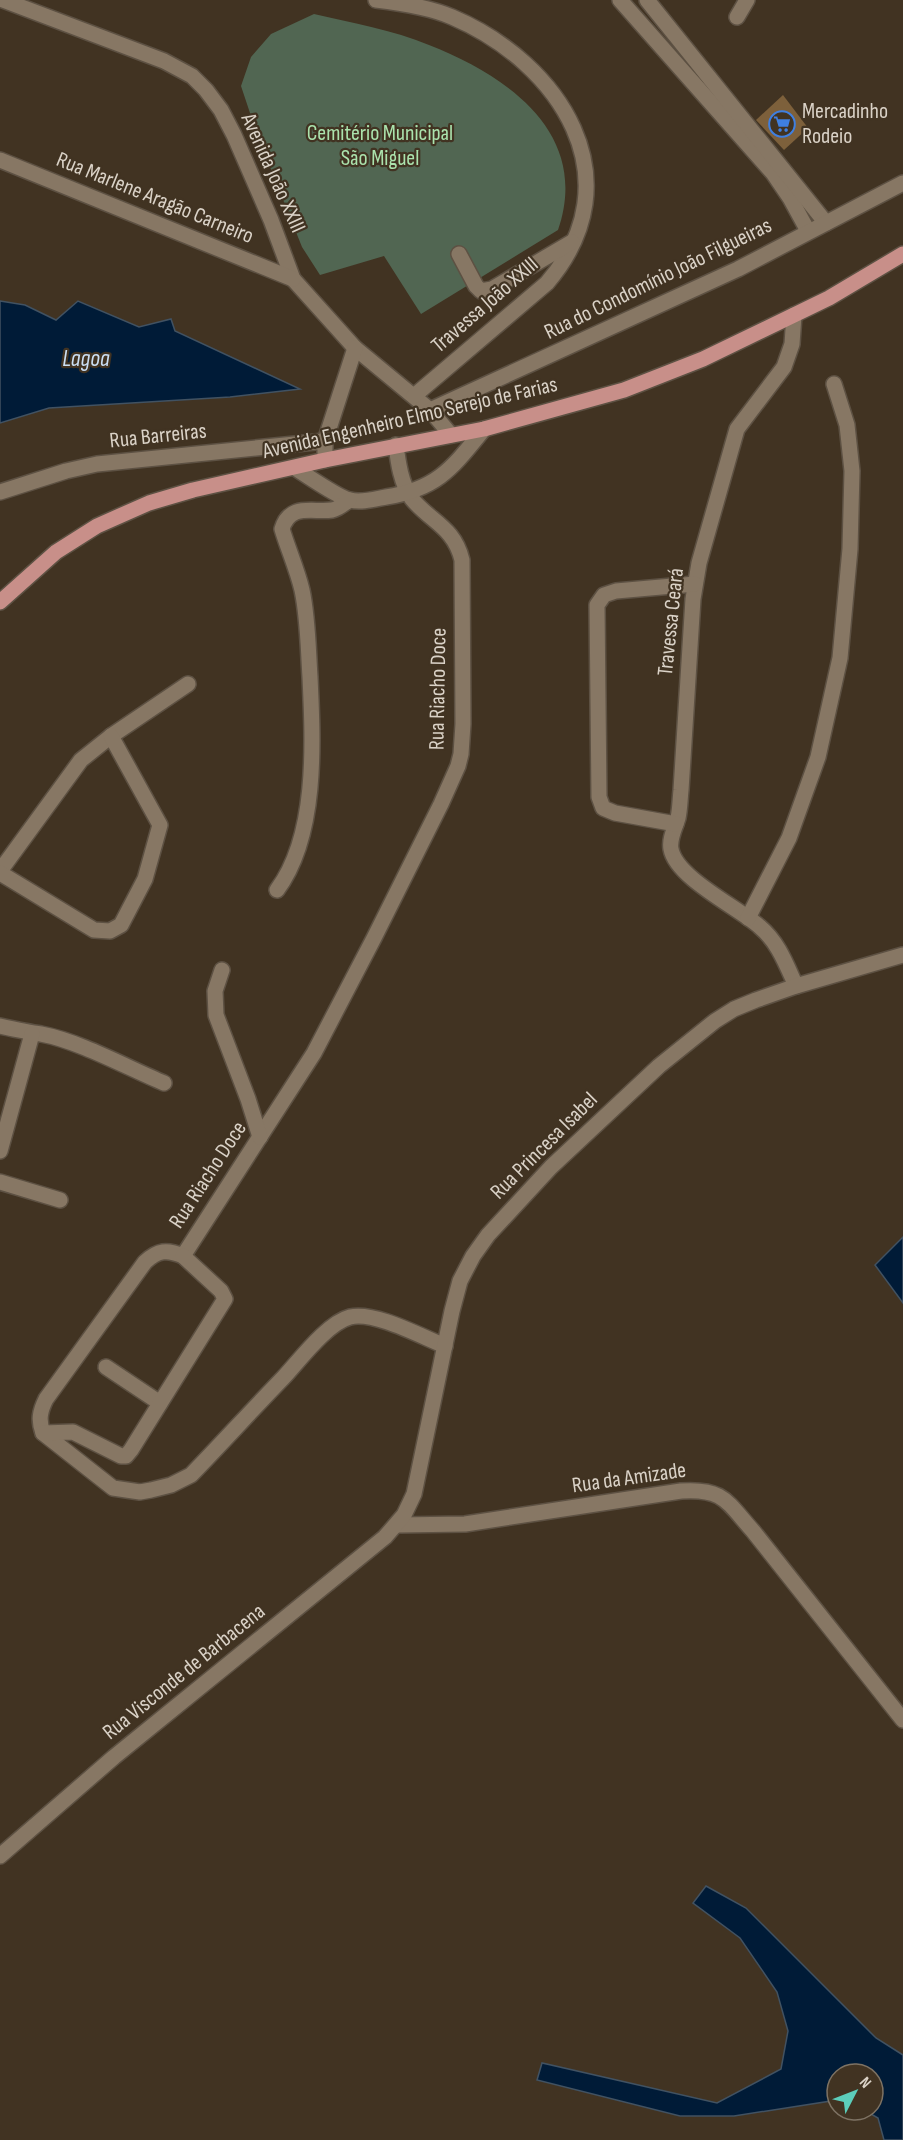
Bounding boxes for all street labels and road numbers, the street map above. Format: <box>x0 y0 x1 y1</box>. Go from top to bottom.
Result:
street label: Avenida João XXIII <box>234 108 311 237</box>
street label: Rua Marlene Aragão Carneiro <box>52 146 258 250</box>
street label: Rua do Condomínio João Filgueiras <box>540 212 776 346</box>
street label: Travessa João XXIII <box>426 251 544 359</box>
street label: Avenida Engenheiro Elmo Serejo de Farias <box>259 371 560 465</box>
street label: Rua Barreiras <box>108 417 208 455</box>
street label: Travessa Ceará <box>652 567 690 677</box>
street label: Rua Riacho Doce <box>423 628 453 750</box>
street label: Rua Princesa Isabel <box>485 1087 603 1205</box>
street label: Rua Riacho Doce <box>163 1116 253 1234</box>
street label: Rua da Amizade <box>570 1457 688 1499</box>
street label: Rua Visconde de Barbacena <box>97 1598 271 1746</box>

